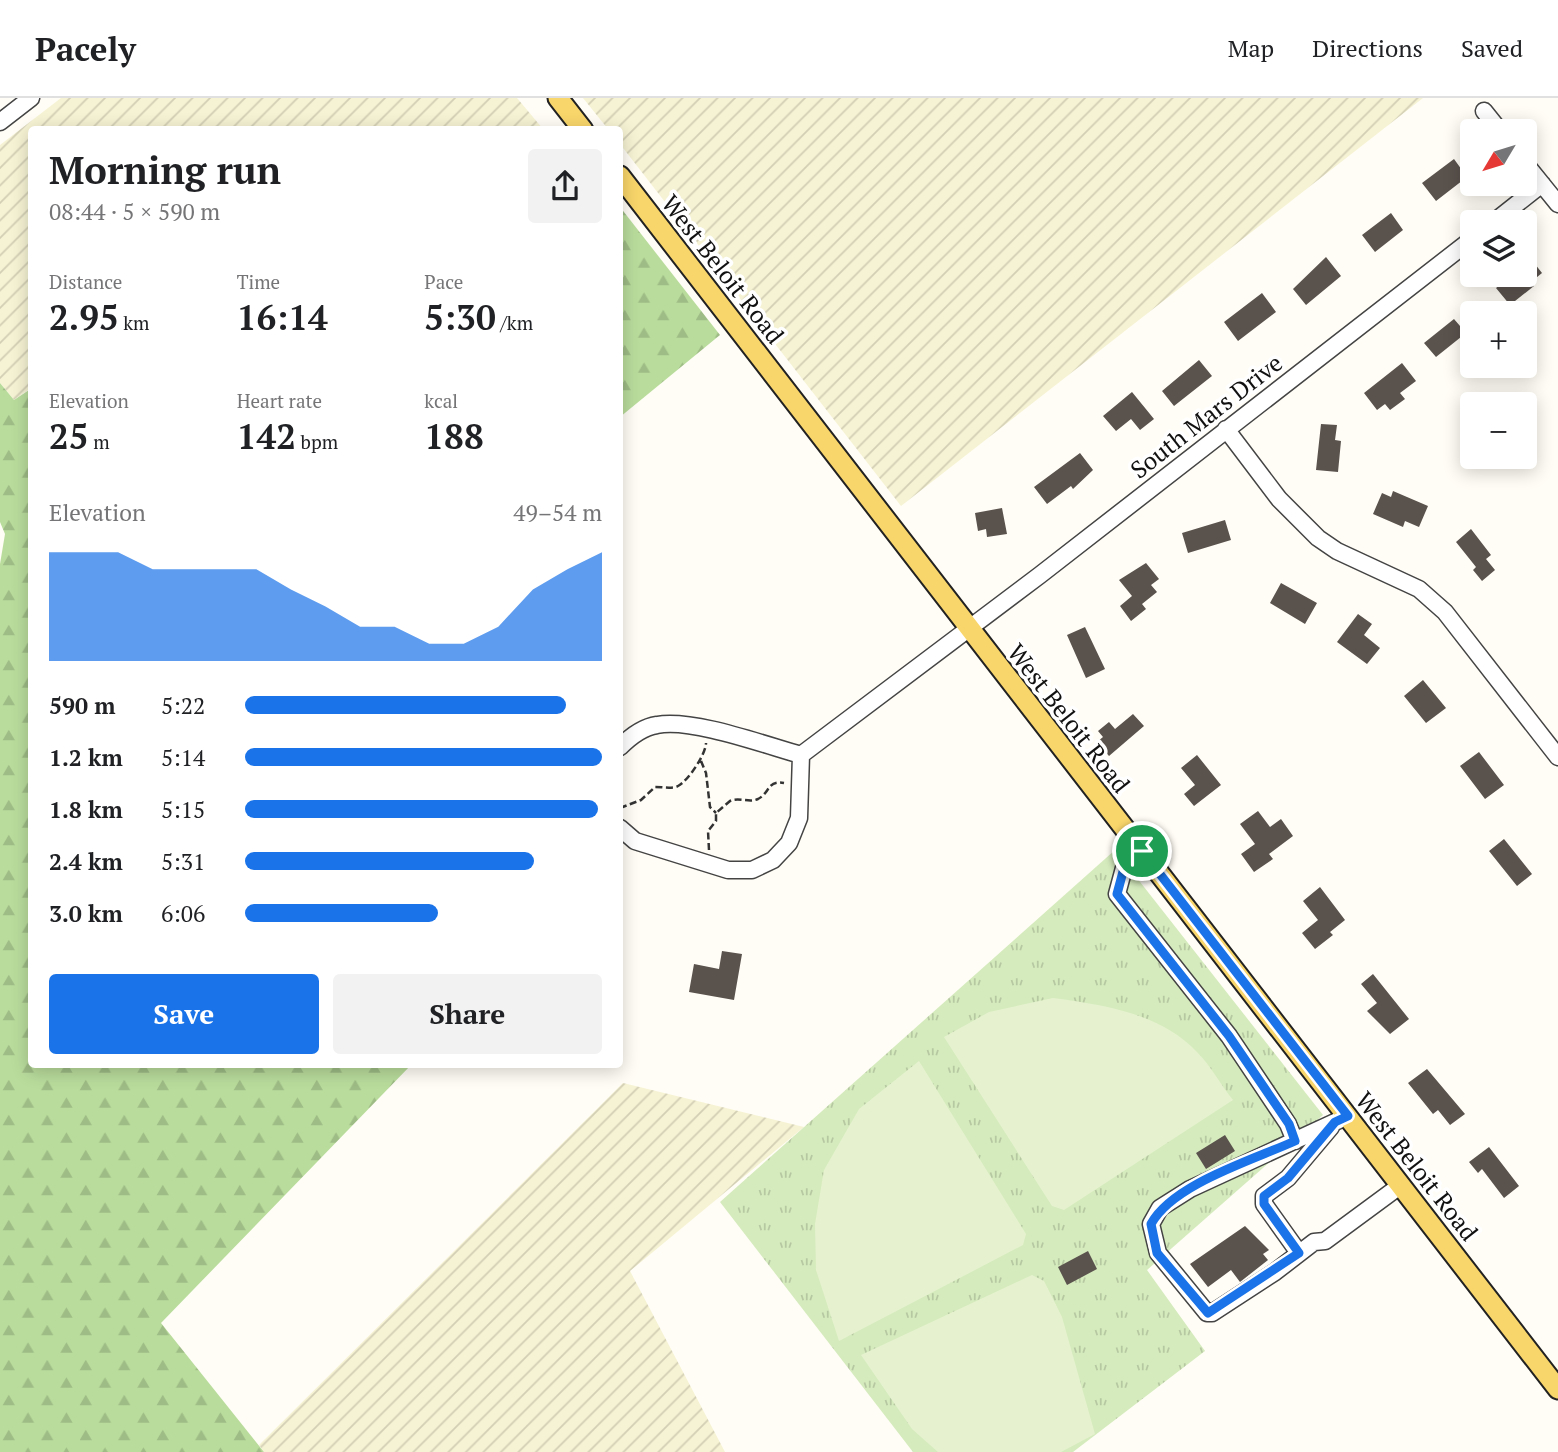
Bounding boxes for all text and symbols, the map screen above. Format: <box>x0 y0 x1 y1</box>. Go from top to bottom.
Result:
text: Pacely <box>35 27 136 70</box>
text: Map <box>1228 32 1274 64</box>
text: Directions <box>1312 32 1423 64</box>
text: Saved <box>1461 32 1523 64</box>
north arrow <box>1460 119 1536 196</box>
map controls <box>1460 119 1537 469</box>
text: Morning run <box>49 145 281 195</box>
button: share <box>528 149 602 223</box>
street label: West Beloit Road <box>655 188 791 350</box>
text: 08:44 · 5 × 590 m <box>49 196 220 227</box>
button: layers <box>1460 210 1537 287</box>
text: Distance <box>49 269 122 294</box>
text: Time <box>237 269 280 294</box>
text: Pace <box>424 269 463 294</box>
text: 2.95 <box>49 294 119 340</box>
text: 16:14 <box>237 294 328 340</box>
text: 5:30 <box>424 294 496 340</box>
button: + <box>1460 301 1537 378</box>
text: km <box>119 310 150 335</box>
text: /km <box>496 310 533 335</box>
street label: South Mars Drive <box>1124 347 1288 485</box>
text: Elevation <box>49 388 129 413</box>
text: Heart rate <box>237 388 322 413</box>
text: kcal <box>424 388 458 413</box>
button: − <box>1460 392 1537 469</box>
text: 25 <box>49 413 89 459</box>
text: 142 <box>237 413 296 459</box>
text: 188 <box>424 413 484 459</box>
text: m <box>89 429 110 454</box>
text: bpm <box>296 429 338 454</box>
text: Elevation <box>49 497 146 528</box>
text: 49–54 m <box>513 497 602 528</box>
street label: West Beloit Road <box>1001 637 1137 799</box>
text: 590 m <box>49 690 115 721</box>
text: 5:22 <box>161 690 205 721</box>
text: 1.2 km <box>49 742 123 773</box>
text: 5:14 <box>161 742 205 773</box>
text: 1.8 km <box>49 794 123 825</box>
text: 5:15 <box>161 794 205 825</box>
pin <box>1112 821 1172 881</box>
icon: arrive <box>1123 832 1161 870</box>
text: 2.4 km <box>49 846 123 877</box>
text: 5:31 <box>161 846 205 877</box>
text: 3.0 km <box>49 898 123 929</box>
text: 6:06 <box>161 898 205 929</box>
button: Save <box>49 974 319 1054</box>
button: Share <box>333 974 602 1054</box>
street label: West Beloit Road <box>1349 1085 1485 1247</box>

